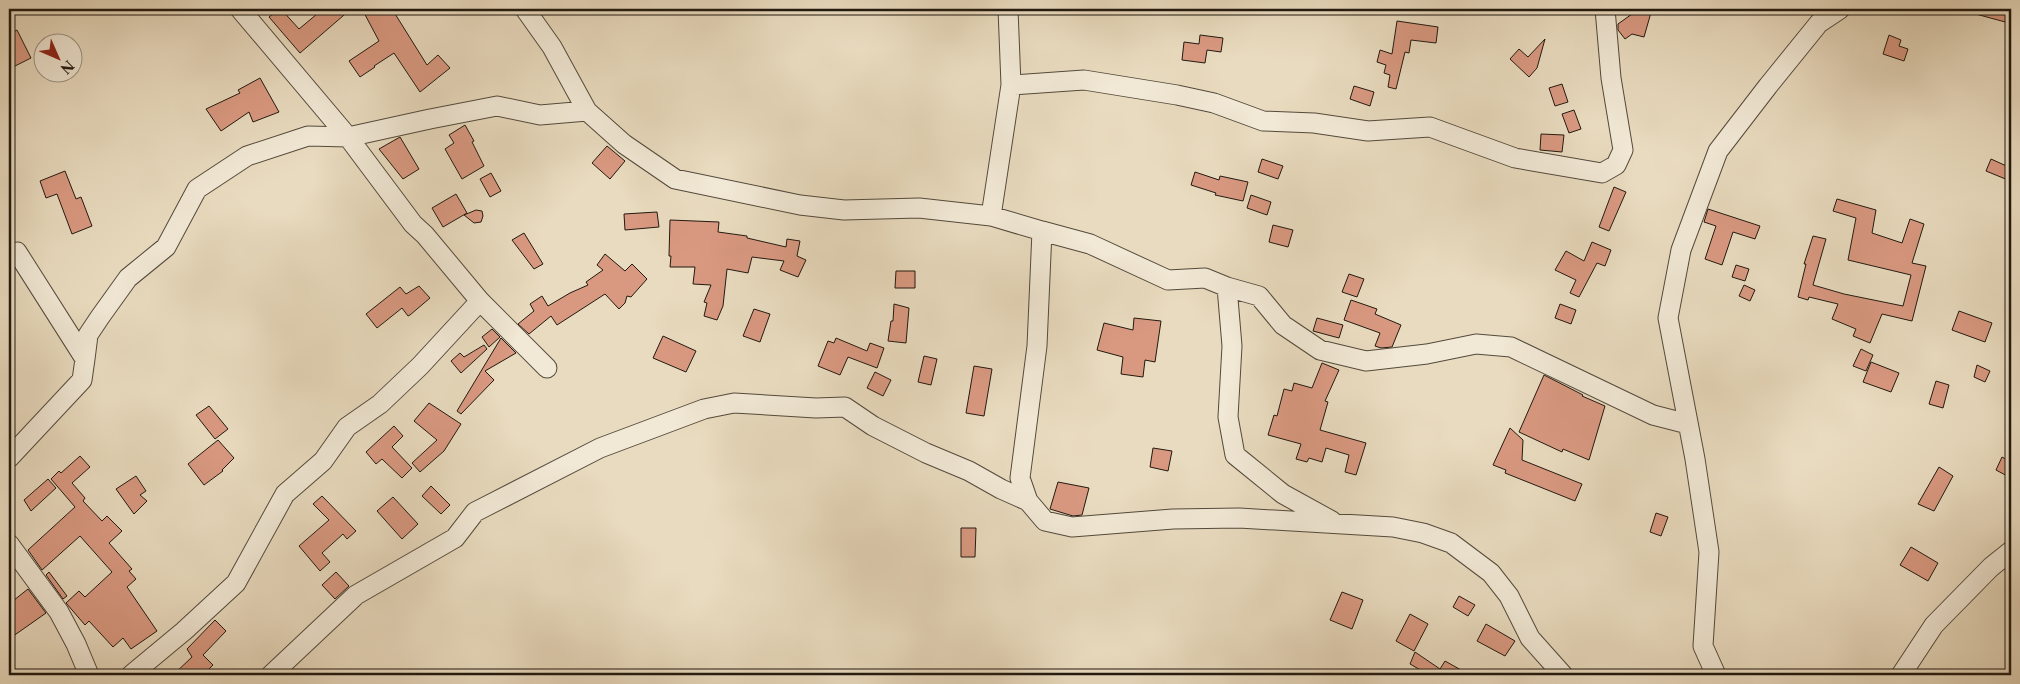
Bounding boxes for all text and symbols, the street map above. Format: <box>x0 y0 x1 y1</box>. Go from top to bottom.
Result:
north arrow <box>32 32 82 82</box>
text: N <box>57 57 78 78</box>

